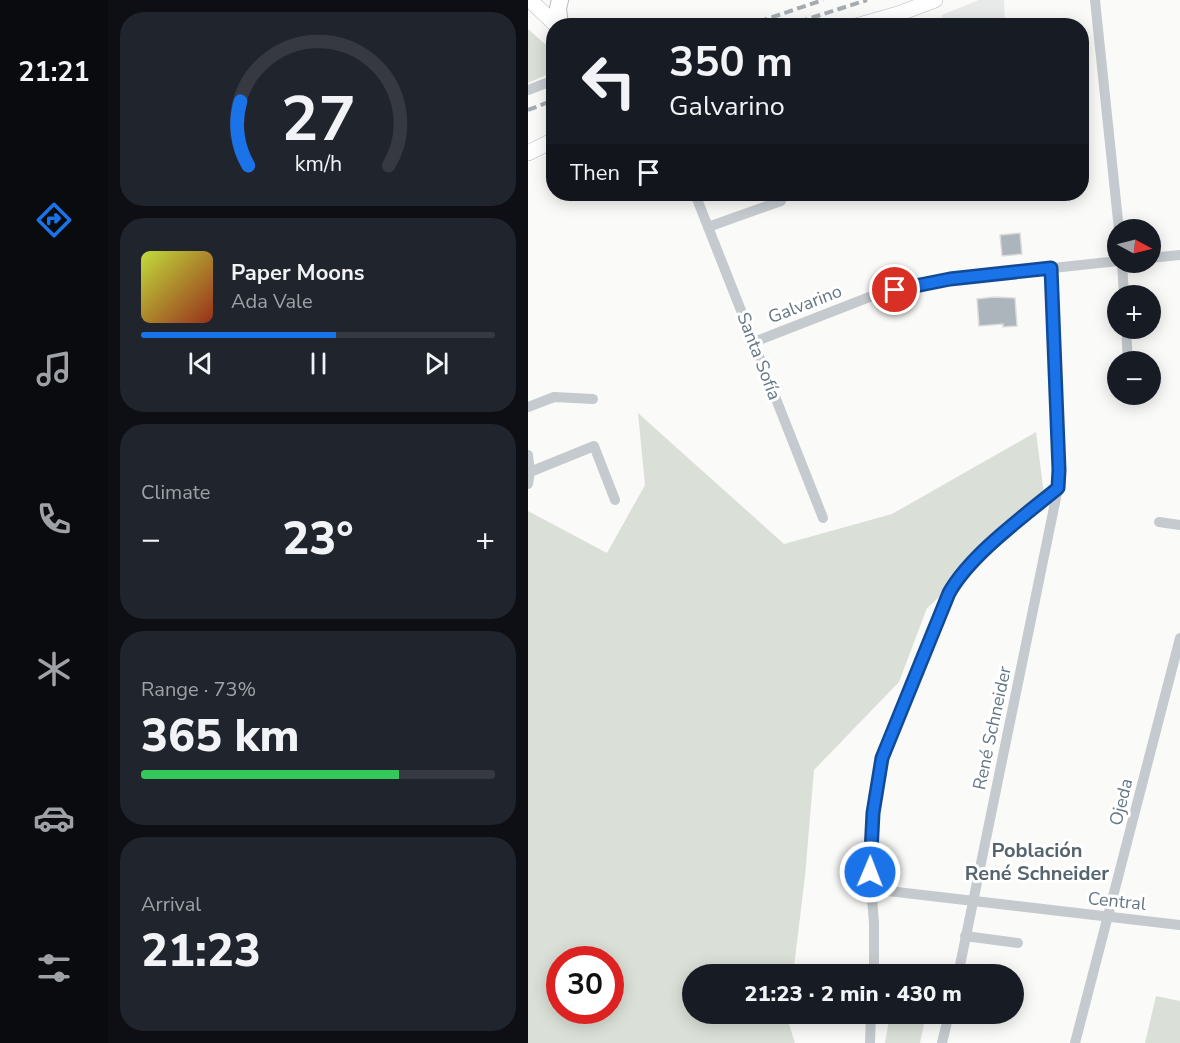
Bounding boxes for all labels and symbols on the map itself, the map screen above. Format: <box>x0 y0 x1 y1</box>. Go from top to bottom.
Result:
north arrow <box>1107 219 1161 273</box>
pin <box>869 264 920 315</box>
street label: Galvarino <box>765 279 845 329</box>
street label: Santa Sofía <box>731 309 787 403</box>
street label: René Schneider <box>967 663 1017 792</box>
street label: Ojeda <box>1104 776 1138 828</box>
district label: Población René Schneider <box>965 837 1109 887</box>
position arrow <box>838 840 902 904</box>
street label: Central <box>1087 886 1148 916</box>
speed limit sign: 30 <box>546 946 624 1024</box>

